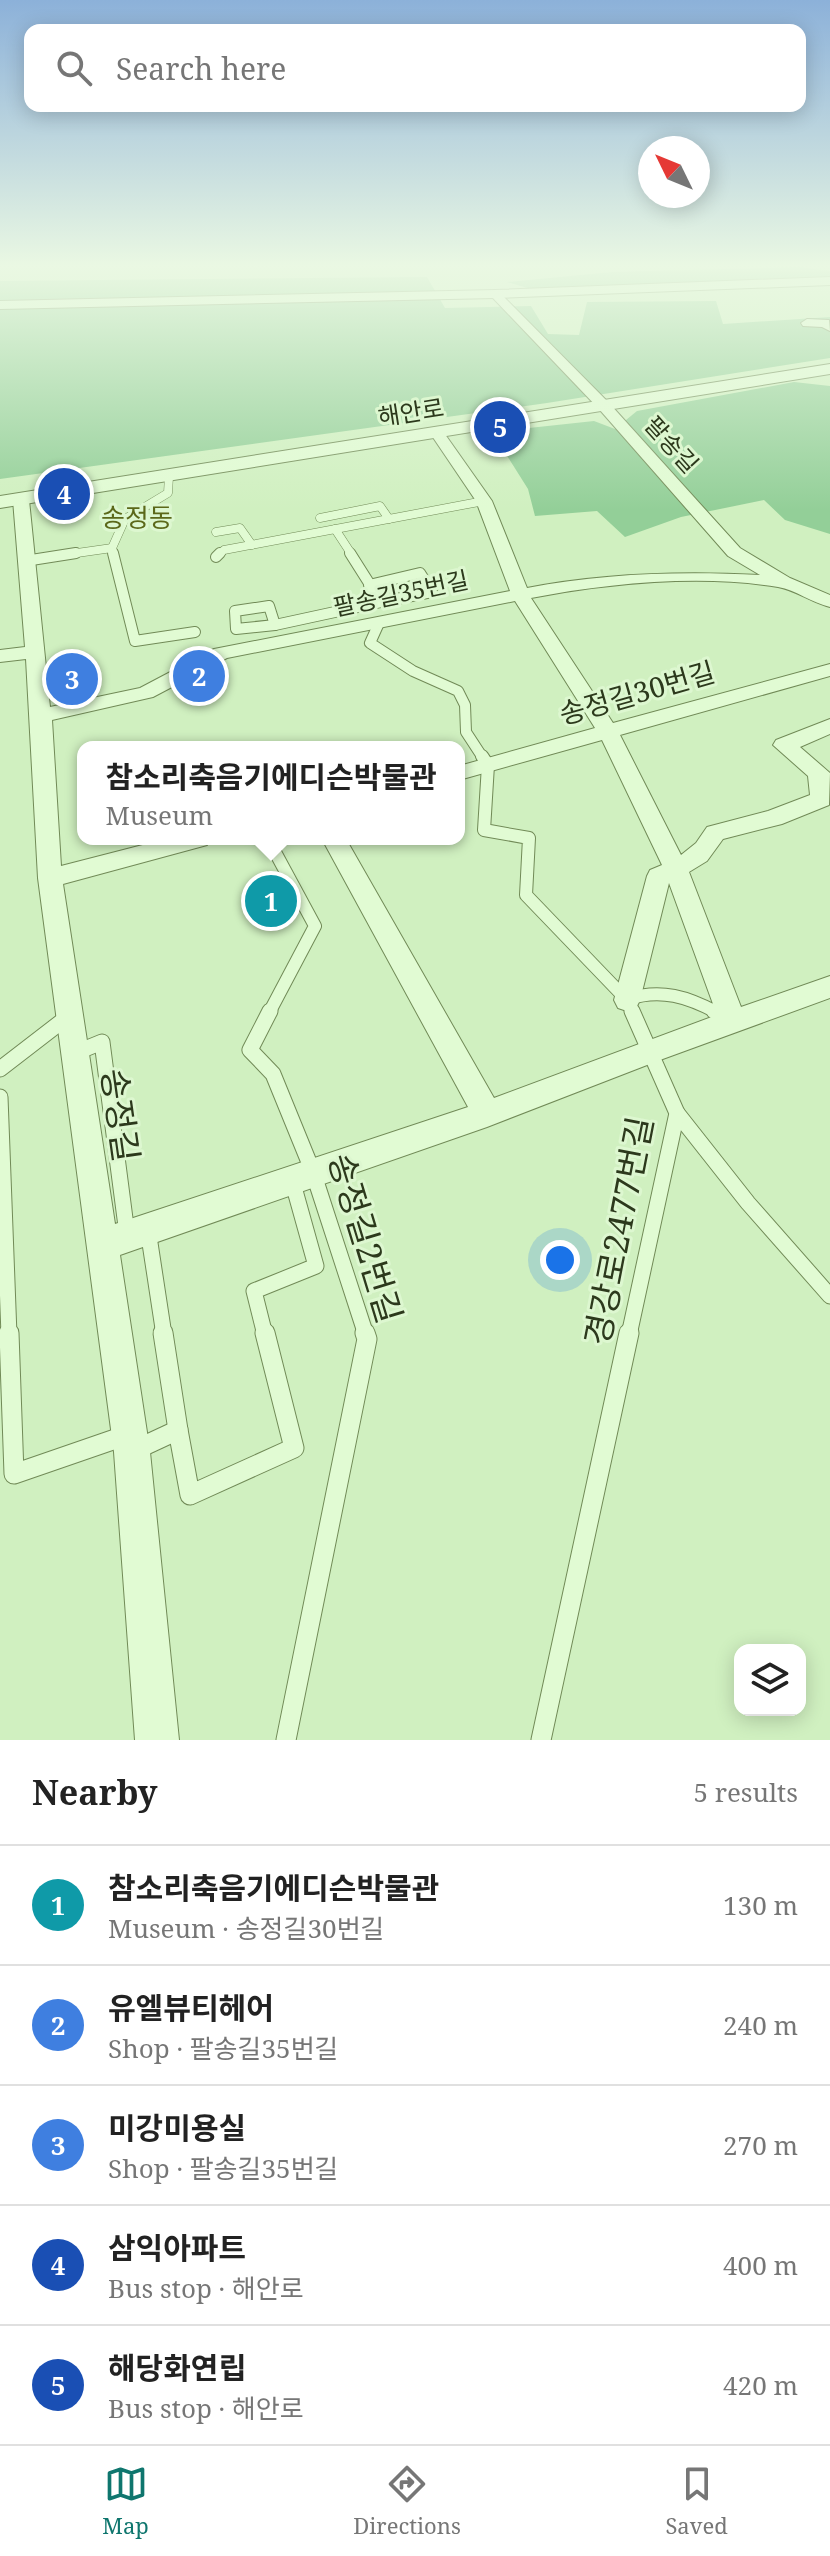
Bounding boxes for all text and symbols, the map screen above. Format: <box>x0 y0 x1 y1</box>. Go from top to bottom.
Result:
search box <box>24 24 806 112</box>
icon: search <box>52 46 96 90</box>
text: Search here <box>116 48 286 89</box>
north arrow <box>638 136 710 208</box>
street label: 해안로 <box>375 390 446 433</box>
pin: 5 <box>474 397 526 457</box>
street label: 팔송길 <box>638 408 707 480</box>
pin: 4 <box>38 464 90 524</box>
district label: 송정동 <box>101 499 173 535</box>
street label: 팔송길35번길 <box>330 562 471 623</box>
pin: 2 <box>173 646 225 706</box>
pin: 3 <box>46 649 98 709</box>
street label: 송정길30번길 <box>555 652 719 732</box>
popup <box>77 741 465 845</box>
text: 참소리축음기에디슨박물관 <box>105 756 437 797</box>
text: Museum <box>105 797 213 833</box>
pin: 1 <box>245 871 297 931</box>
street label: 송정길 <box>92 1065 150 1165</box>
street label: 경강로2477번길 <box>573 1112 663 1349</box>
street label: 송정길2번길 <box>318 1147 414 1328</box>
your location <box>540 1240 580 1280</box>
map controls <box>734 1644 806 1716</box>
button: layers <box>734 1644 806 1716</box>
text: Nearby <box>32 1769 158 1815</box>
text: 5 results <box>693 1774 798 1810</box>
text: 참소리축음기에디슨박물관 <box>108 1867 439 1908</box>
text: 1 <box>51 1887 65 1923</box>
text: 130 m <box>723 1887 798 1923</box>
text: Museum · 송정길30번길 <box>108 1910 384 1946</box>
text: 유엘뷰티헤어 <box>108 1987 274 2028</box>
text: 2 <box>51 2007 65 2043</box>
text: 240 m <box>723 2007 798 2043</box>
text: Shop · 팔송길35번길 <box>108 2030 338 2066</box>
text: 미강미용실 <box>108 2107 246 2148</box>
text: 3 <box>51 2127 65 2163</box>
text: 270 m <box>723 2127 798 2163</box>
text: Shop · 팔송길35번길 <box>108 2150 338 2186</box>
text: 삼익아파트 <box>108 2227 246 2268</box>
text: 4 <box>51 2247 65 2283</box>
text: 400 m <box>723 2247 798 2283</box>
text: Bus stop · 해안로 <box>108 2270 304 2306</box>
text: 해당화연립 <box>108 2347 246 2388</box>
text: 5 <box>51 2367 65 2403</box>
text: 420 m <box>723 2367 798 2403</box>
text: Bus stop · 해안로 <box>108 2390 304 2426</box>
tab: Map <box>102 2462 149 2540</box>
tab: Directions <box>353 2462 461 2540</box>
tab: Saved <box>665 2462 728 2540</box>

